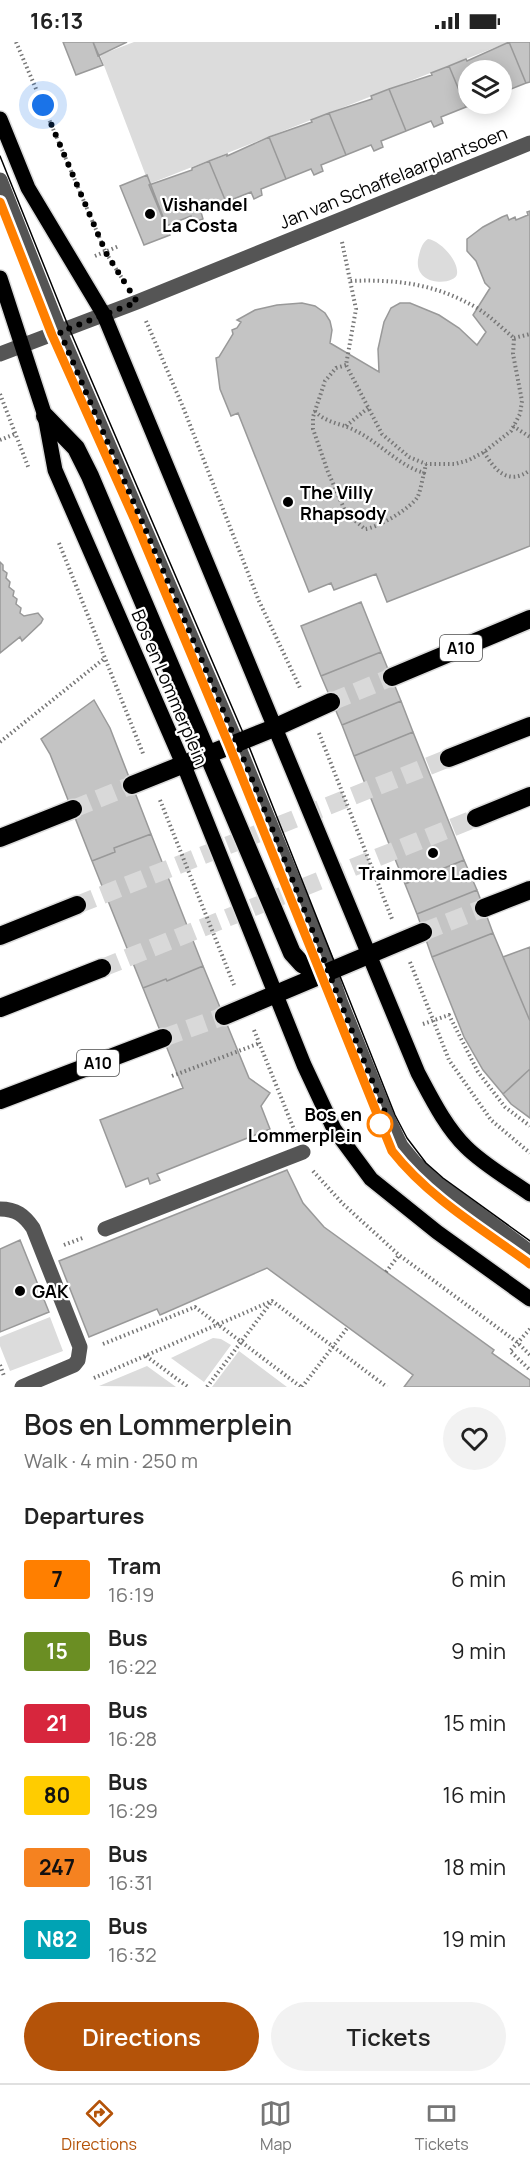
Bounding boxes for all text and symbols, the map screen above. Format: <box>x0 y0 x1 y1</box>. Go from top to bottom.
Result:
text: 16:13 <box>30 6 83 36</box>
map controls <box>458 60 512 114</box>
button: layers <box>458 60 512 114</box>
your location <box>28 90 58 120</box>
street label: Jan van Schaffelaarplantsoen <box>275 120 511 234</box>
place label: Vishandel La Costa <box>162 192 248 237</box>
marker: Vishandel La Costa <box>143 207 157 221</box>
place label: The Villy Rhapsody <box>300 480 386 525</box>
marker: The Villy Rhapsody <box>281 495 295 509</box>
street label: Bos en Lommerplein <box>126 606 214 768</box>
road number: A10 <box>440 635 482 661</box>
marker: Trainmore Ladies <box>426 846 440 860</box>
place label: Trainmore Ladies <box>359 861 508 885</box>
road number: A10 <box>77 1050 119 1076</box>
place label: Bos en Lommerplein <box>248 1102 362 1147</box>
marker: Bos en Lommerplein <box>367 1111 393 1137</box>
place label: GAK <box>32 1279 69 1303</box>
marker: GAK <box>13 1284 27 1298</box>
text: Bos en Lommerplein <box>24 1405 292 1443</box>
button: heart <box>443 1407 506 1470</box>
text: Walk · 4 min · 250 m <box>24 1447 198 1474</box>
text: Departures <box>24 1501 144 1531</box>
text: Tram <box>108 1551 161 1581</box>
text: 6 min <box>451 1564 506 1594</box>
text: 7 <box>51 1565 63 1593</box>
text: 16:19 <box>108 1581 154 1608</box>
text: Bus <box>108 1623 148 1653</box>
text: 9 min <box>451 1636 506 1666</box>
text: 15 <box>46 1637 68 1665</box>
text: 16:22 <box>108 1653 157 1680</box>
text: Bus <box>108 1695 148 1725</box>
text: 15 min <box>443 1708 506 1738</box>
text: 21 <box>46 1709 68 1737</box>
text: 16:28 <box>108 1725 157 1752</box>
text: Bus <box>108 1767 148 1797</box>
text: 16 min <box>443 1780 506 1810</box>
text: 80 <box>44 1781 70 1809</box>
text: 16:29 <box>108 1797 158 1824</box>
text: Bus <box>108 1839 148 1869</box>
text: 18 min <box>443 1852 506 1882</box>
text: 247 <box>39 1853 75 1881</box>
text: 16:31 <box>108 1869 153 1896</box>
text: Bus <box>108 1911 148 1941</box>
text: 19 min <box>443 1924 506 1954</box>
text: N82 <box>37 1925 77 1953</box>
text: 16:32 <box>108 1941 157 1968</box>
button: Directions <box>24 2002 259 2071</box>
button: Tickets <box>271 2002 506 2071</box>
tab: Directions <box>61 2097 137 2155</box>
tab: Map <box>259 2097 292 2155</box>
tab: Tickets <box>415 2097 469 2155</box>

